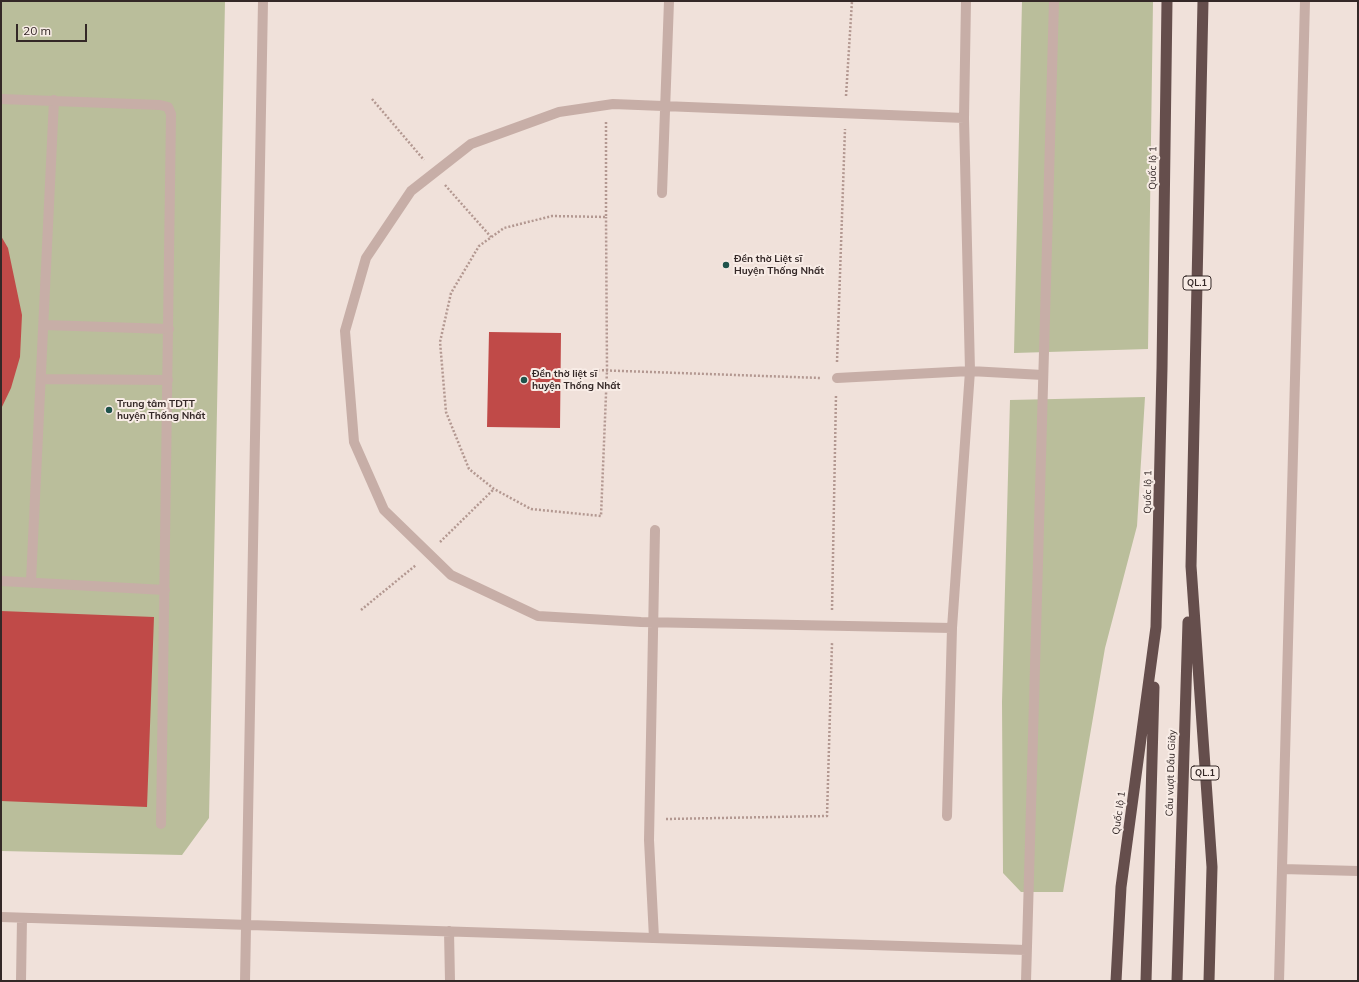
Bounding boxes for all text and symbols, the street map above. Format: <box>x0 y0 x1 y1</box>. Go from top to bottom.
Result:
scale bar <box>18 16 89 42</box>
text: 20 m <box>23 23 51 38</box>
street label: Quốc lộ 1 <box>1147 146 1159 190</box>
place label: Đền thờ Liệt sĩ Huyện Thống Nhất <box>734 253 824 276</box>
marker: Đền thờ Liệt sĩ Huyện Thống Nhất <box>721 260 731 270</box>
road number: QL.1 <box>1183 276 1211 290</box>
place label: Đền thờ liệt sĩ huyện Thống Nhất <box>532 368 620 392</box>
marker: Đền thờ liệt sĩ huyện Thống Nhất <box>519 375 529 385</box>
place label: Trung tâm TDTT huyện Thống Nhất <box>117 398 205 422</box>
marker: Trung tâm TDTT huyện Thống Nhất <box>104 405 114 415</box>
street label: Quốc lộ 1 <box>1142 470 1154 514</box>
street label: Cầu vượt Dầu Giây <box>1163 729 1179 817</box>
road number: QL.1 <box>1191 766 1219 780</box>
street label: Quốc lộ 1 <box>1110 791 1128 835</box>

